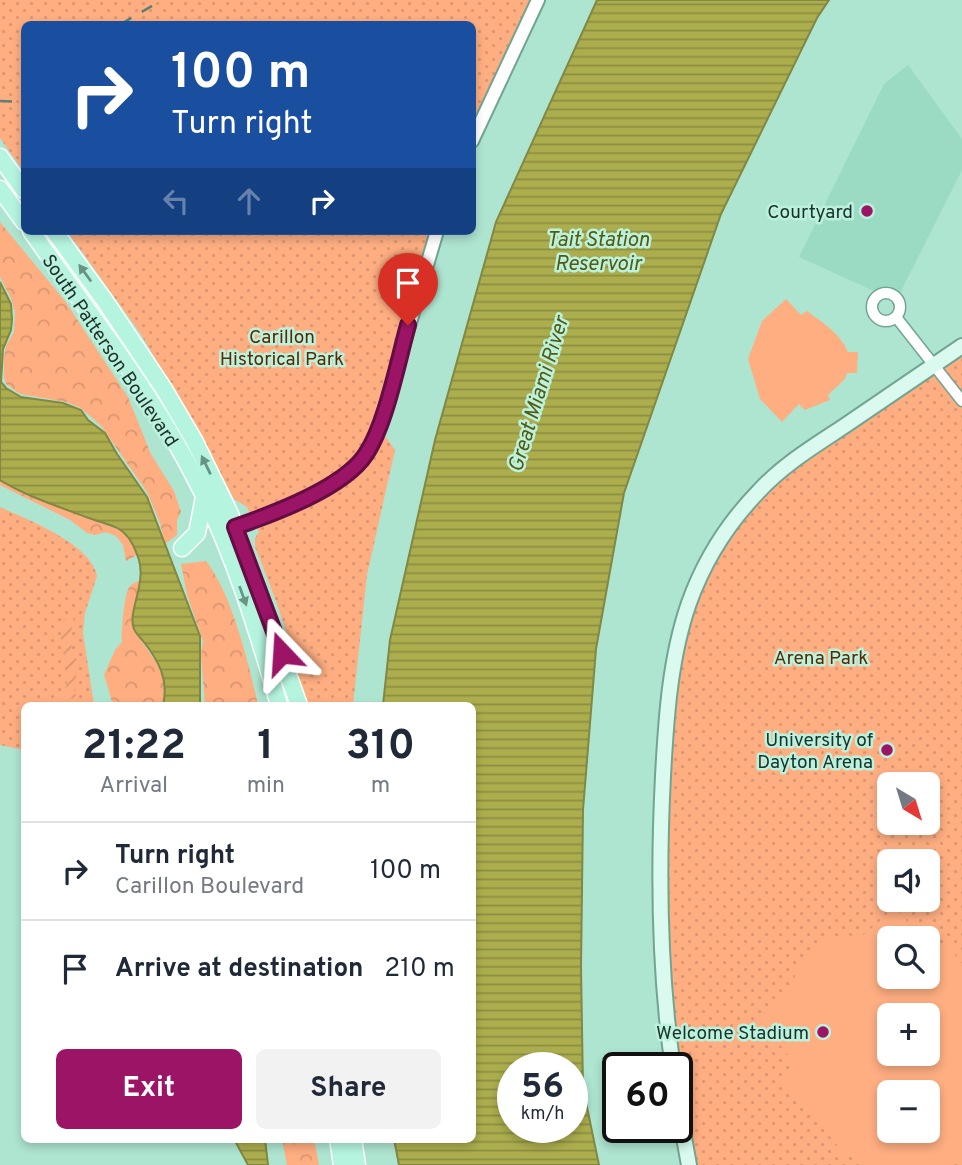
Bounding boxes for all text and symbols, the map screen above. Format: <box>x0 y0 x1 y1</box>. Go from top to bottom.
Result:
text: 100 m <box>171 44 310 106</box>
icon: right <box>56 49 147 140</box>
text: Turn right <box>171 105 313 145</box>
icon: left <box>157 182 195 220</box>
icon: ahead <box>230 182 268 220</box>
icon: right <box>303 182 341 220</box>
place label: Courtyard <box>767 201 853 225</box>
marker: Courtyard <box>859 203 875 219</box>
water label: Tait Station Reservoir <box>547 227 650 278</box>
street label: South Patterson Boulevard <box>36 250 183 452</box>
pin <box>378 253 438 325</box>
one-way arrow <box>78 264 92 282</box>
icon: arrive <box>389 264 427 302</box>
water label: Great Miami River <box>503 311 577 476</box>
park label: Carillon Historical Park <box>220 326 344 372</box>
one-way arrow <box>201 455 212 475</box>
one-way arrow <box>238 585 249 606</box>
position arrow <box>245 616 319 690</box>
park label: Arena Park <box>774 647 868 671</box>
text: 21:22 <box>82 721 186 774</box>
text: 1 <box>257 721 274 774</box>
text: 310 <box>346 721 415 774</box>
place label: University of Dayton Arena <box>757 729 874 775</box>
marker: University of Dayton Arena <box>879 742 895 758</box>
text: Arrival <box>100 772 168 801</box>
text: min <box>247 772 285 801</box>
text: m <box>371 772 390 801</box>
north arrow <box>877 772 940 835</box>
map controls <box>877 772 940 1143</box>
text: Turn right <box>115 840 235 873</box>
button: sound <box>877 849 940 912</box>
icon: right <box>56 852 94 890</box>
text: 100 m <box>370 855 441 888</box>
text: Carillon Boulevard <box>115 873 304 902</box>
button: search <box>877 926 940 989</box>
icon: arrive <box>56 950 94 988</box>
text: Arrive at destination <box>115 953 363 986</box>
text: 210 m <box>384 953 455 986</box>
button: + <box>877 1003 940 1066</box>
place label: Welcome Stadium <box>656 1022 809 1046</box>
marker: Welcome Stadium <box>815 1024 831 1040</box>
button: Exit <box>56 1049 242 1129</box>
button: Share <box>256 1049 441 1129</box>
speed limit sign: 60 <box>602 1052 693 1143</box>
text: 56 <box>521 1066 564 1110</box>
button: − <box>877 1080 940 1143</box>
text: km/h <box>521 1103 564 1126</box>

